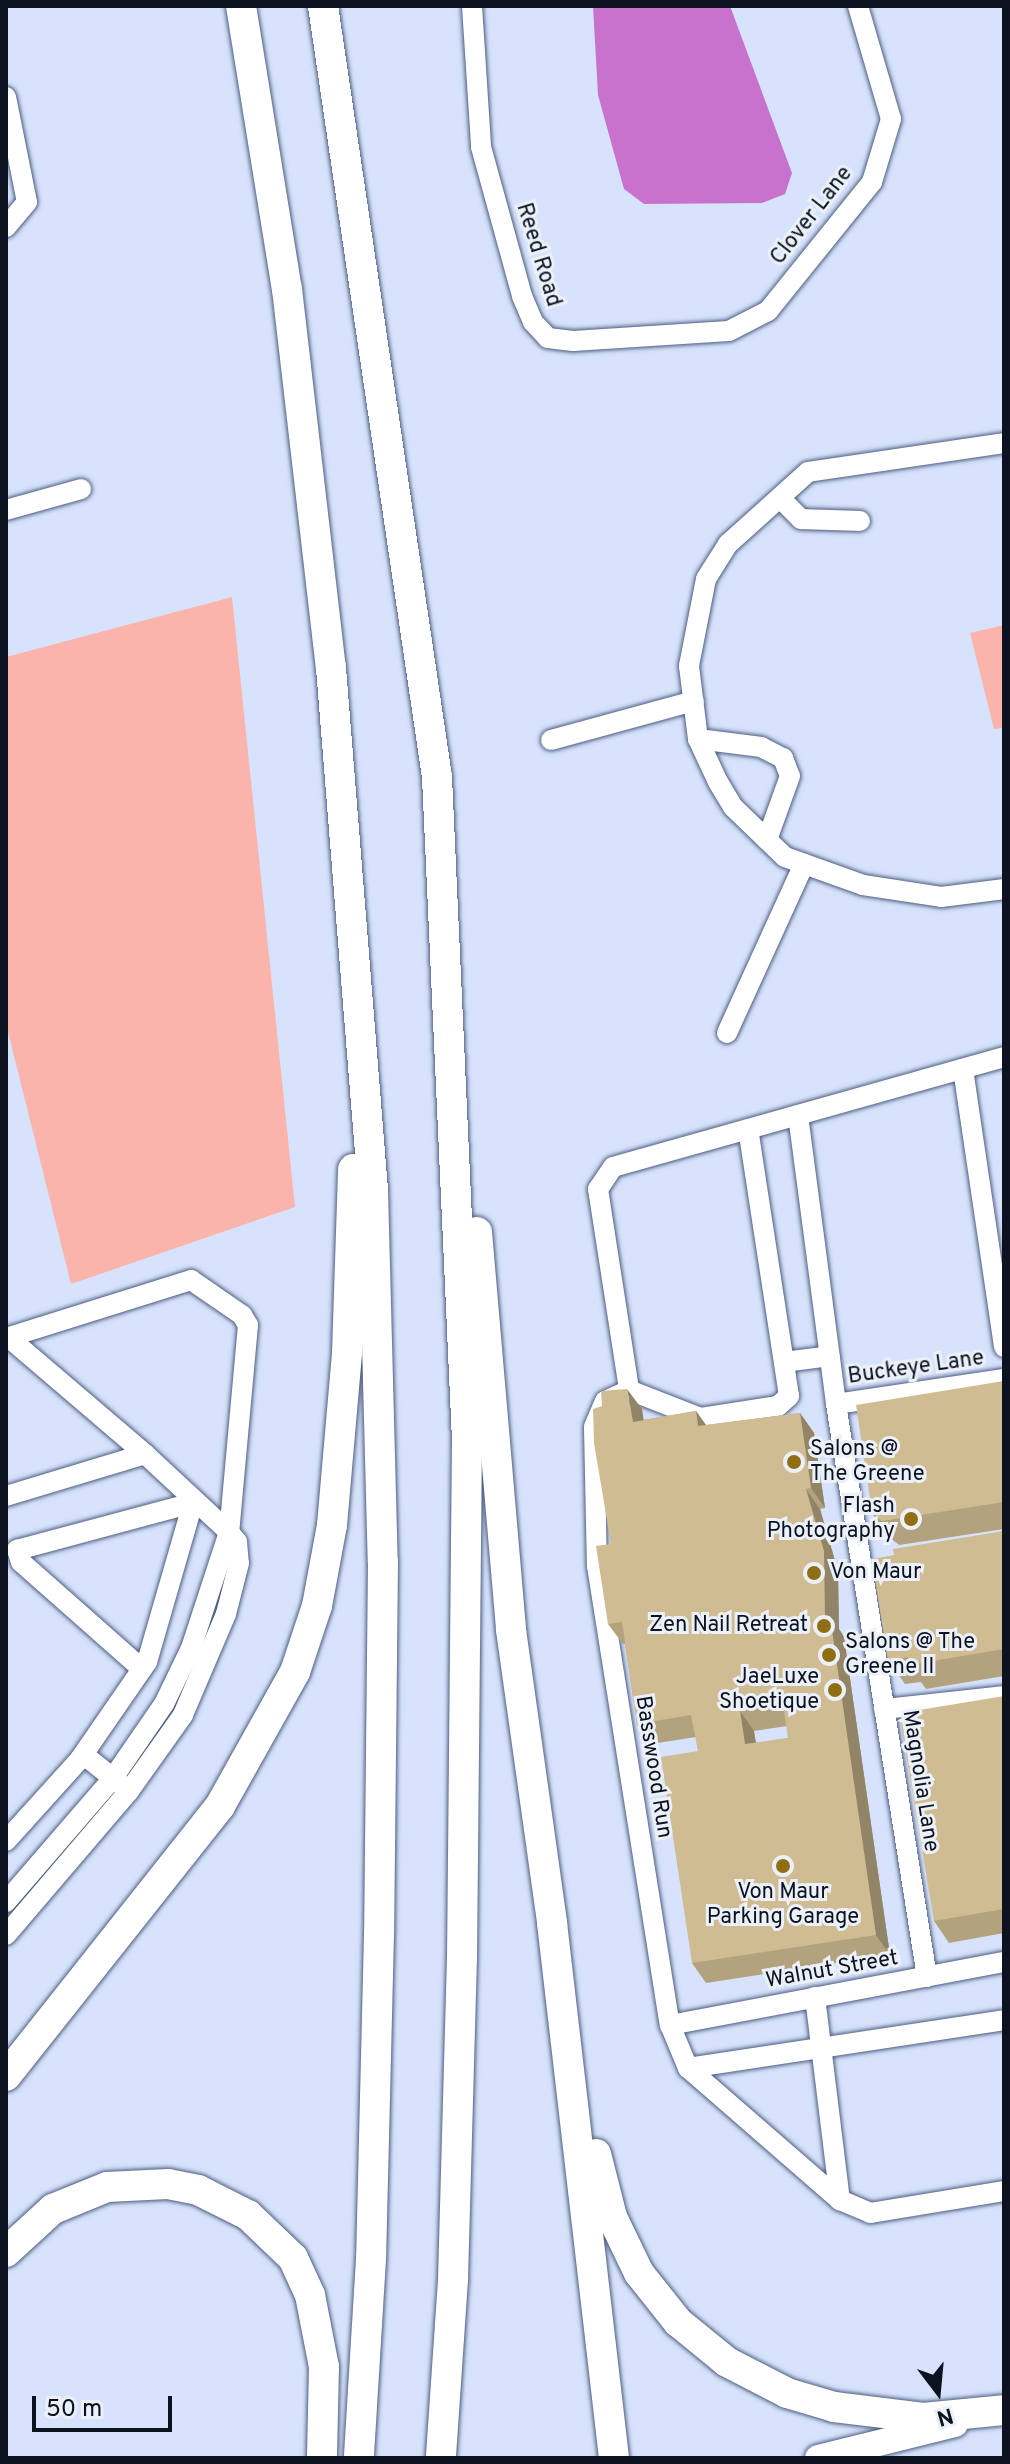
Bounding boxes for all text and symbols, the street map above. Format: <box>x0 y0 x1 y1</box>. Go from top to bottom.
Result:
street label: Clover Lane <box>765 161 859 271</box>
street label: Reed Road <box>510 200 566 310</box>
street label: Buckeye Lane <box>846 1345 986 1391</box>
place label: Salons @ The Greene <box>810 1436 925 1488</box>
marker: Salons @ The Greene <box>785 1453 803 1471</box>
place label: Flash Photography <box>767 1493 895 1544</box>
marker: Flash Photography <box>902 1510 920 1528</box>
place label: Von Maur <box>830 1560 922 1586</box>
marker: Von Maur <box>805 1564 823 1582</box>
place label: Zen Nail Retreat <box>649 1613 808 1639</box>
marker: Zen Nail Retreat <box>815 1617 833 1635</box>
place label: Salons @ The Greene II <box>845 1629 976 1680</box>
marker: Salons @ The Greene II <box>820 1646 838 1664</box>
place label: JaeLuxe Shoetique <box>719 1664 819 1716</box>
marker: JaeLuxe Shoetique <box>826 1681 844 1699</box>
street label: Basswood Run <box>629 1694 677 1840</box>
street label: Magnolia Lane <box>896 1708 944 1854</box>
marker: Von Maur Parking Garage <box>774 1857 792 1875</box>
place label: Von Maur Parking Garage <box>707 1879 859 1930</box>
street label: Walnut Street <box>764 1945 900 1995</box>
north arrow <box>898 2352 978 2432</box>
scale bar <box>36 2380 176 2430</box>
text: 50 m <box>46 2395 102 2425</box>
text: N <box>933 2400 956 2431</box>

